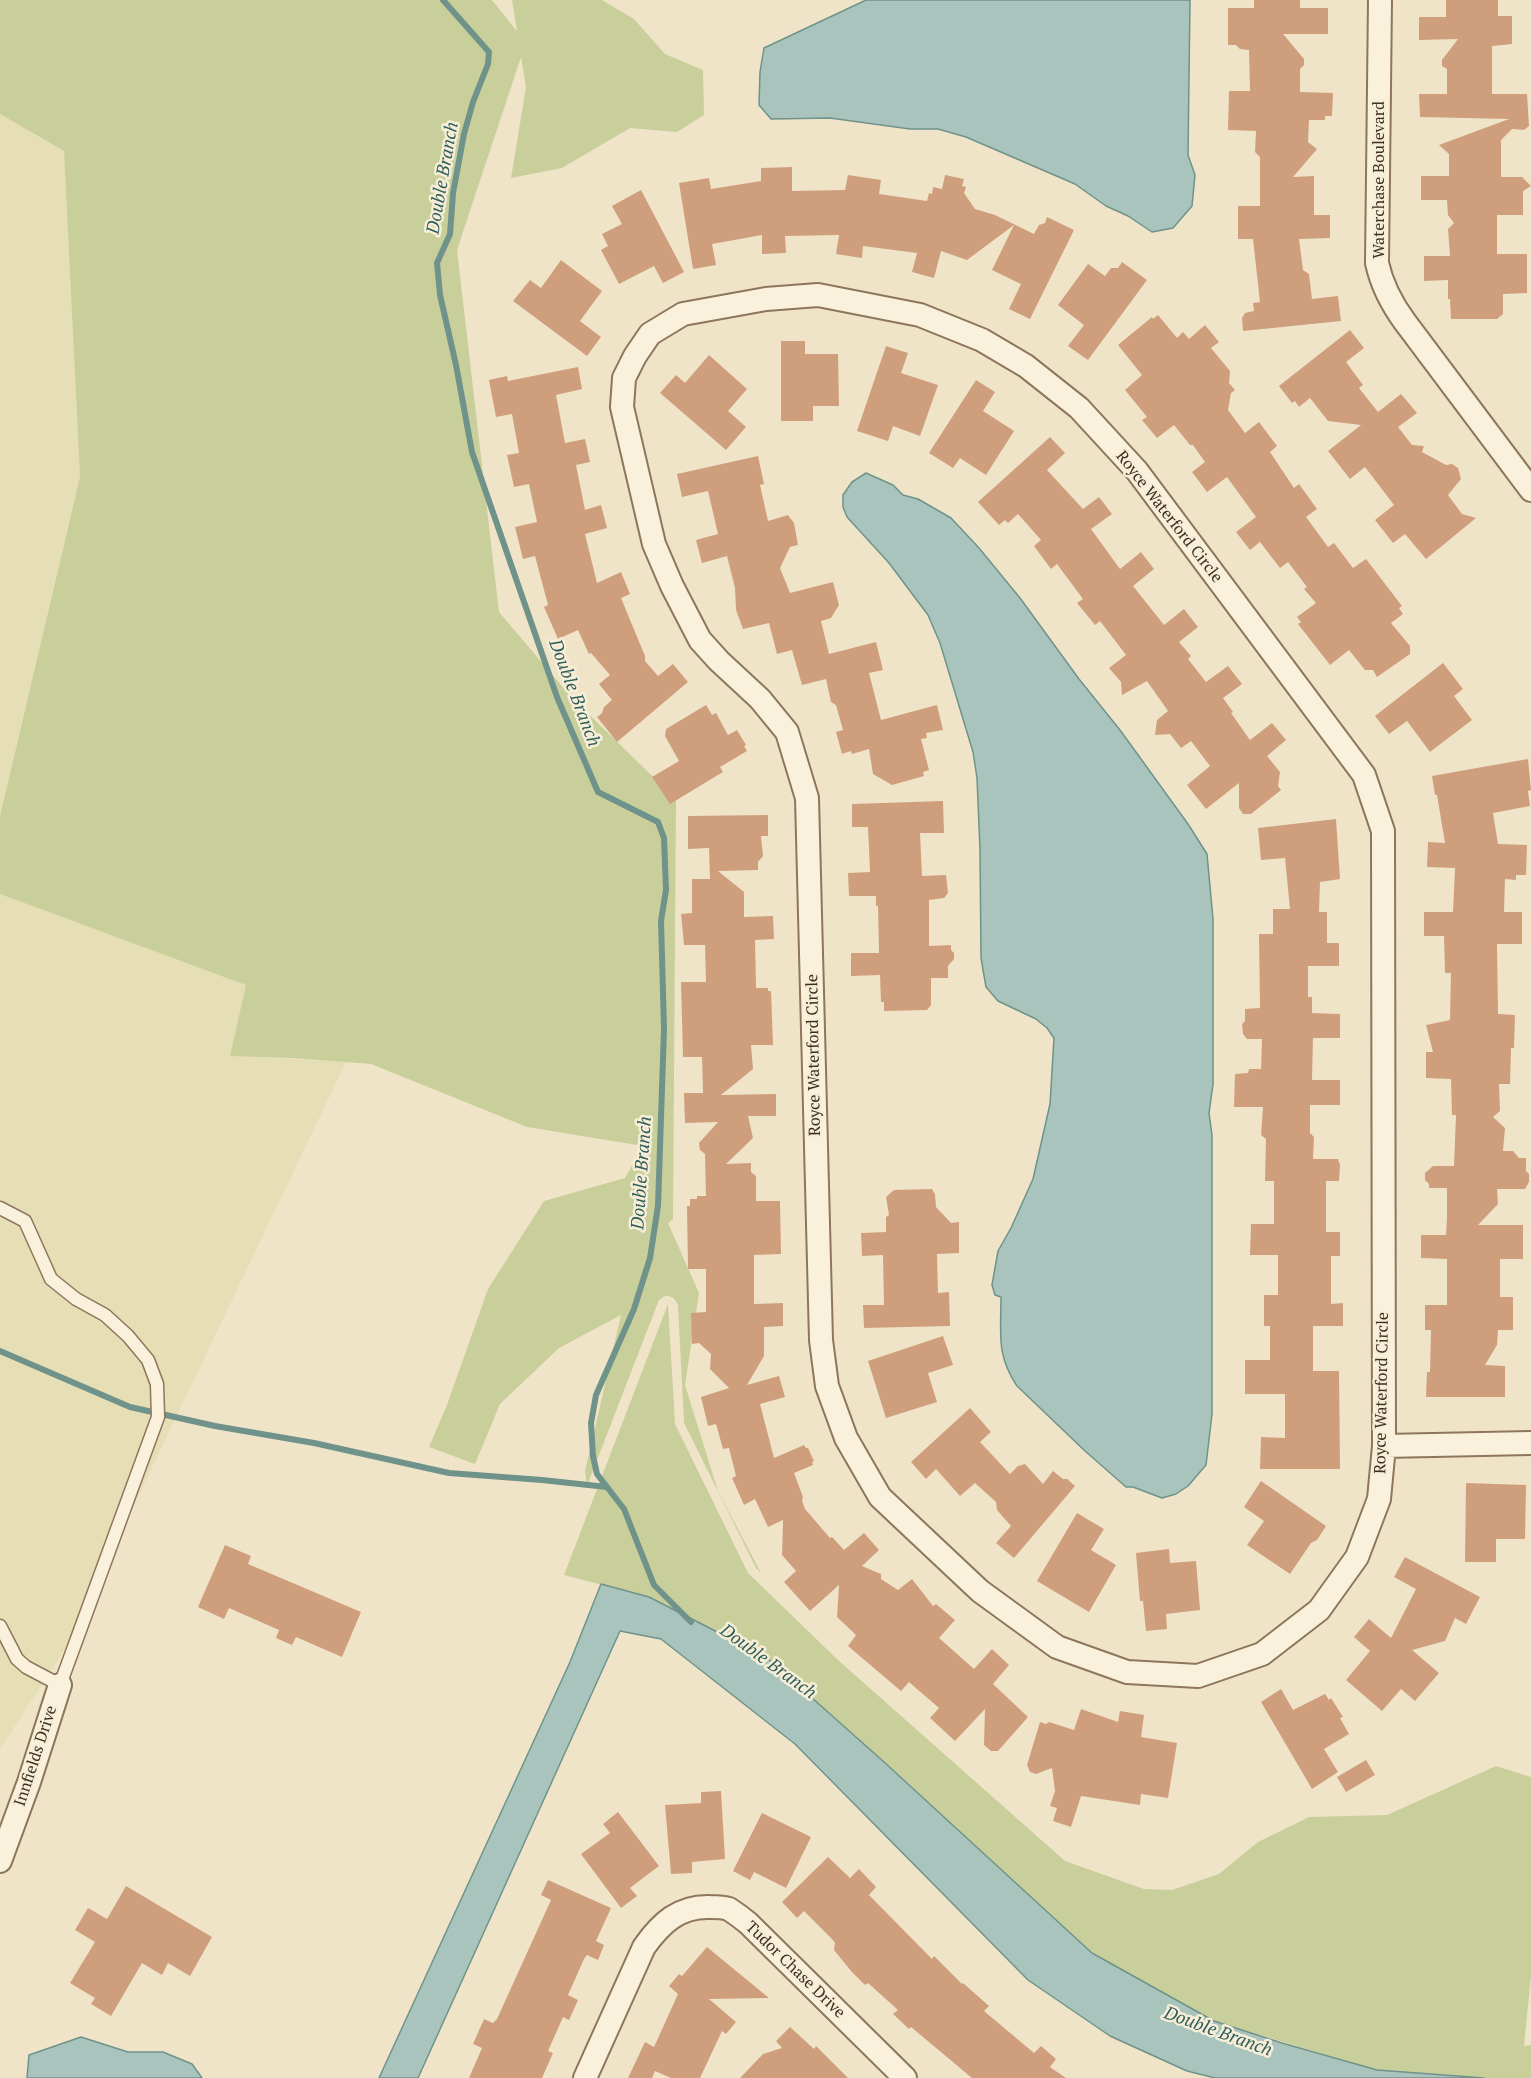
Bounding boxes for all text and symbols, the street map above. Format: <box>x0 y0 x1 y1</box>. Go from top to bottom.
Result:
street label: Waterchase Boulevard <box>1369 101 1389 259</box>
water label: Double Branch <box>423 120 463 236</box>
street label: Royce Waterford Circle <box>1112 447 1226 587</box>
water label: Double Branch <box>544 636 604 750</box>
street label: Royce Waterford Circle <box>803 974 825 1136</box>
water label: Double Branch <box>627 1116 657 1230</box>
street label: Royce Waterford Circle <box>1371 1312 1393 1474</box>
water label: Double Branch <box>716 1620 820 1704</box>
street label: Innfields Drive <box>11 1703 61 1809</box>
street label: Tudor Chase Drive <box>741 1918 849 2022</box>
water label: Double Branch <box>1161 2002 1275 2062</box>

